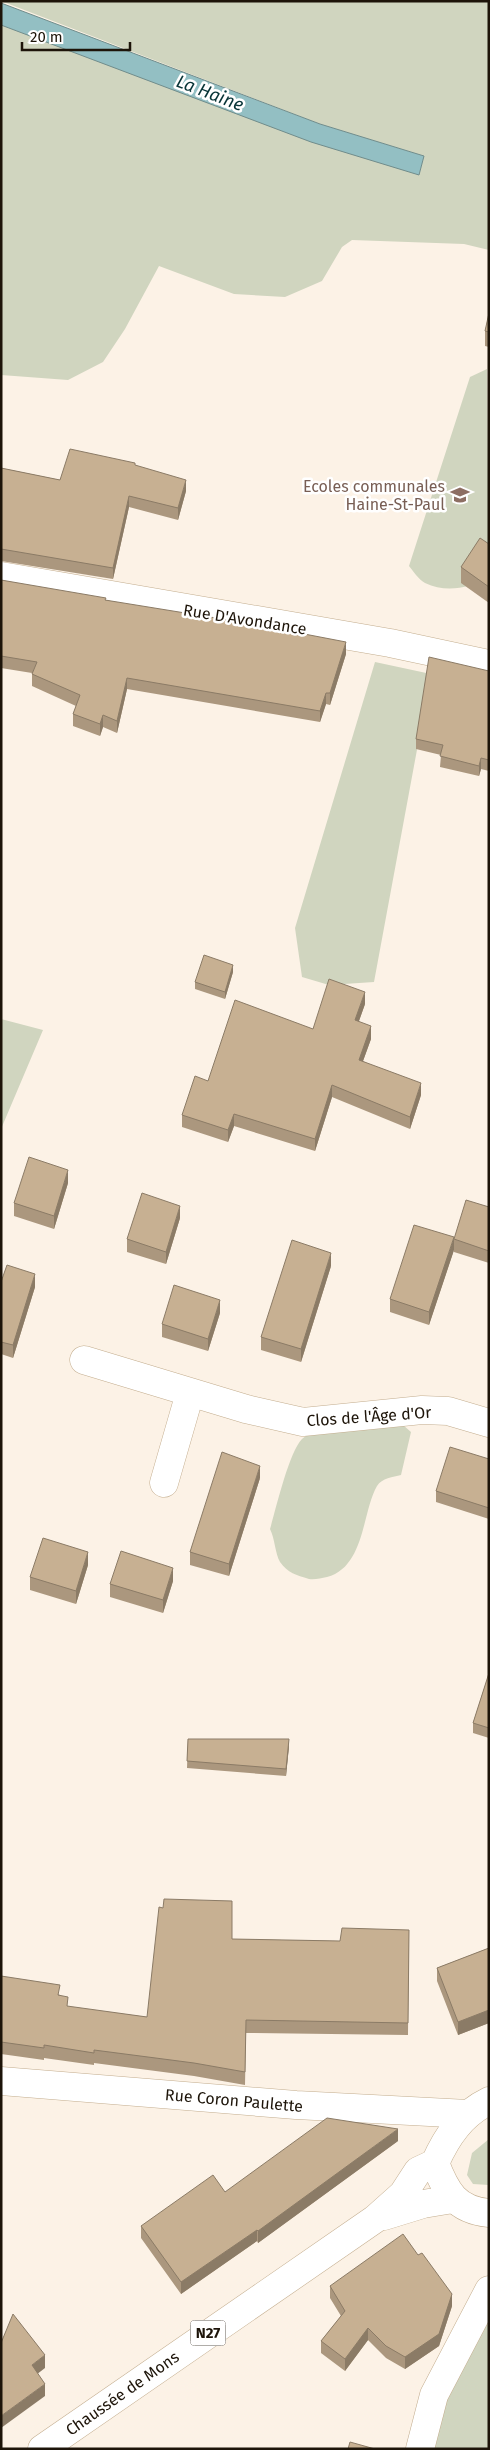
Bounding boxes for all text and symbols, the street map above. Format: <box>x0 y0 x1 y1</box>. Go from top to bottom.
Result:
scale bar <box>22 20 130 52</box>
text: 20 m <box>30 28 63 46</box>
water label: La Haine <box>173 70 247 116</box>
place label: Ecoles communales Haine-St-Paul <box>303 477 445 514</box>
school or university icon: Ecoles communales Haine-St-Paul <box>449 484 471 506</box>
street label: Rue D'Avondance <box>182 600 308 639</box>
street label: Clos de l'Âge d'Or <box>306 1402 433 1430</box>
street label: Rue Coron Paulette <box>164 2085 304 2116</box>
road number: N27 <box>190 2320 226 2346</box>
street label: Chaussée de Mons <box>62 2347 183 2440</box>

